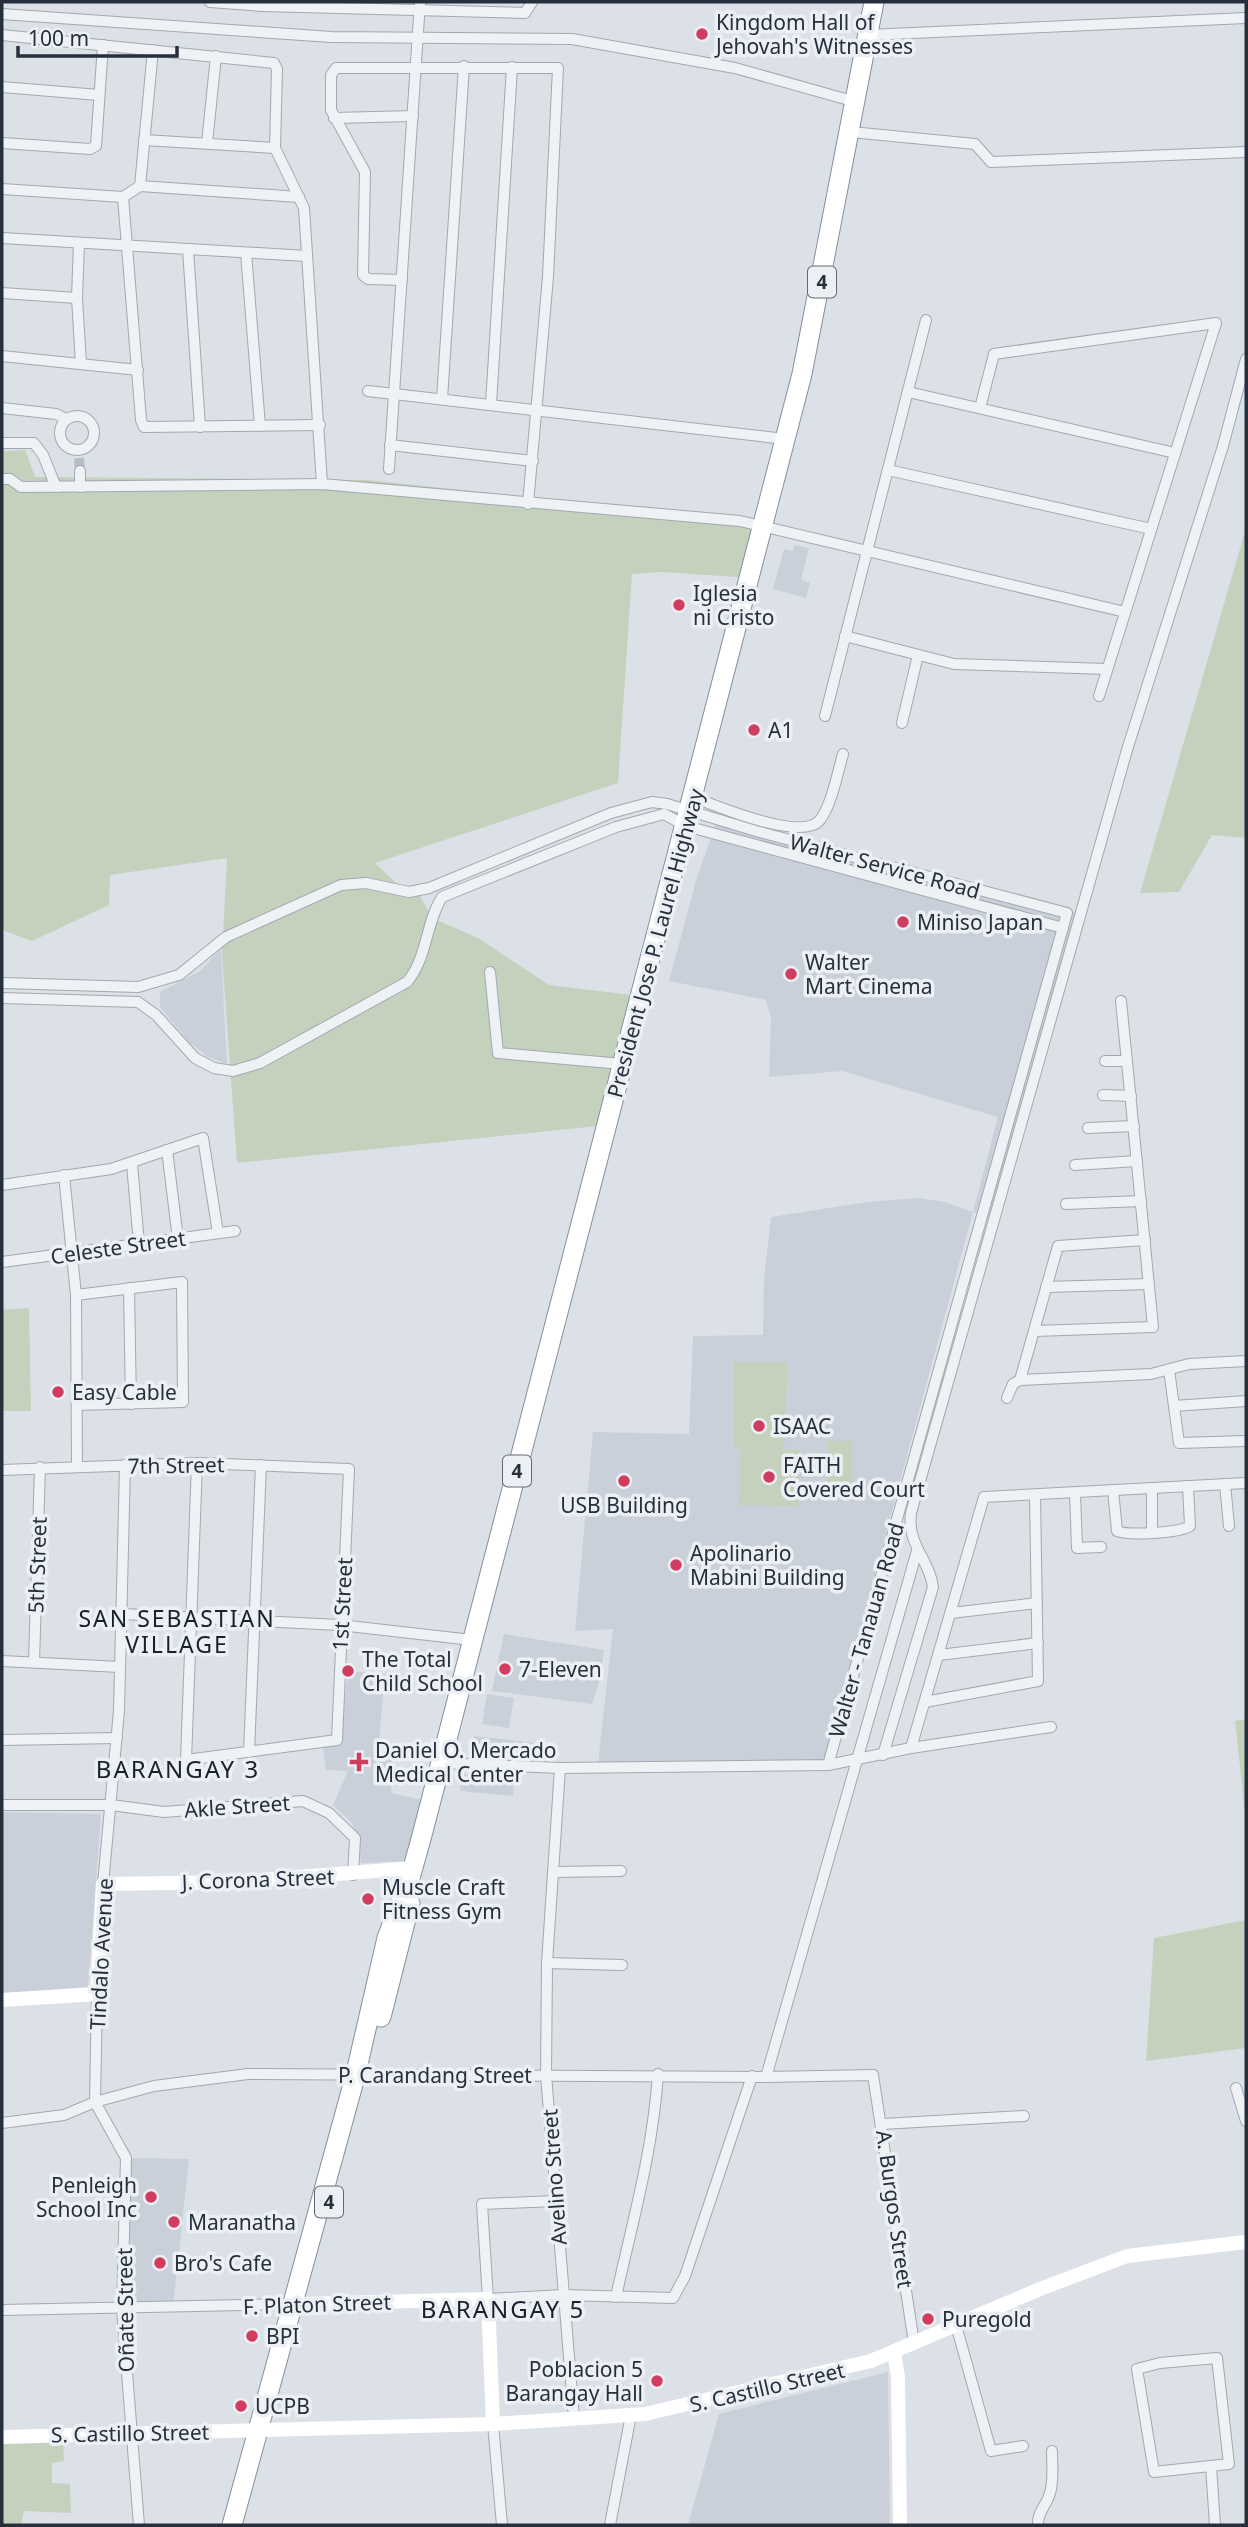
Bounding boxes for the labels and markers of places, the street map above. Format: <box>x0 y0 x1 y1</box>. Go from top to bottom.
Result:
place label: Kingdom Hall of Jehovah's Witnesses <box>714 8 913 60</box>
marker: Kingdom Hall of Jehovah's Witnesses <box>694 26 710 42</box>
place label: Iglesia ni Cristo <box>693 579 775 631</box>
marker: Iglesia ni Cristo <box>671 597 687 613</box>
place label: A1 <box>768 716 793 744</box>
marker: A1 <box>746 722 762 738</box>
place label: Miniso Japan <box>917 908 1043 936</box>
marker: Miniso Japan <box>895 914 911 930</box>
place label: Walter Mart Cinema <box>805 948 932 1000</box>
marker: Walter Mart Cinema <box>783 966 799 982</box>
place label: Easy Cable <box>72 1378 177 1406</box>
marker: Easy Cable <box>50 1384 66 1400</box>
place label: ISAAC <box>773 1412 831 1440</box>
marker: ISAAC <box>751 1418 767 1434</box>
place label: FAITH Covered Court <box>783 1451 925 1503</box>
marker: FAITH Covered Court <box>761 1469 777 1485</box>
marker: USB Building <box>616 1473 632 1489</box>
place label: USB Building <box>560 1491 688 1519</box>
place label: Apolinario Mabini Building <box>690 1539 845 1591</box>
marker: Apolinario Mabini Building <box>668 1557 684 1573</box>
place label: The Total Child School <box>362 1645 483 1697</box>
place label: 7-Eleven <box>519 1655 602 1683</box>
marker: 7-Eleven <box>497 1661 513 1677</box>
marker: The Total Child School <box>340 1663 356 1679</box>
place label: Daniel O. Mercado Medical Center <box>375 1736 557 1788</box>
marker: Daniel O. Mercado Medical Center <box>349 1752 369 1772</box>
place label: Muscle Craft Fitness Gym <box>382 1873 505 1925</box>
marker: Muscle Craft Fitness Gym <box>360 1891 376 1907</box>
place label: Penleigh School Inc <box>36 2171 137 2223</box>
marker: Penleigh School Inc <box>143 2189 159 2205</box>
place label: Maranatha <box>188 2208 296 2236</box>
marker: Maranatha <box>166 2214 182 2230</box>
place label: Bro's Cafe <box>174 2249 272 2277</box>
marker: Bro's Cafe <box>152 2255 168 2271</box>
place label: Puregold <box>942 2305 1032 2333</box>
marker: Puregold <box>920 2311 936 2327</box>
place label: BPI <box>266 2322 299 2350</box>
marker: BPI <box>244 2328 260 2344</box>
place label: Poblacion 5 Barangay Hall <box>506 2355 643 2407</box>
marker: Poblacion 5 Barangay Hall <box>649 2373 665 2389</box>
place label: UCPB <box>255 2392 310 2420</box>
marker: UCPB <box>233 2398 249 2414</box>

